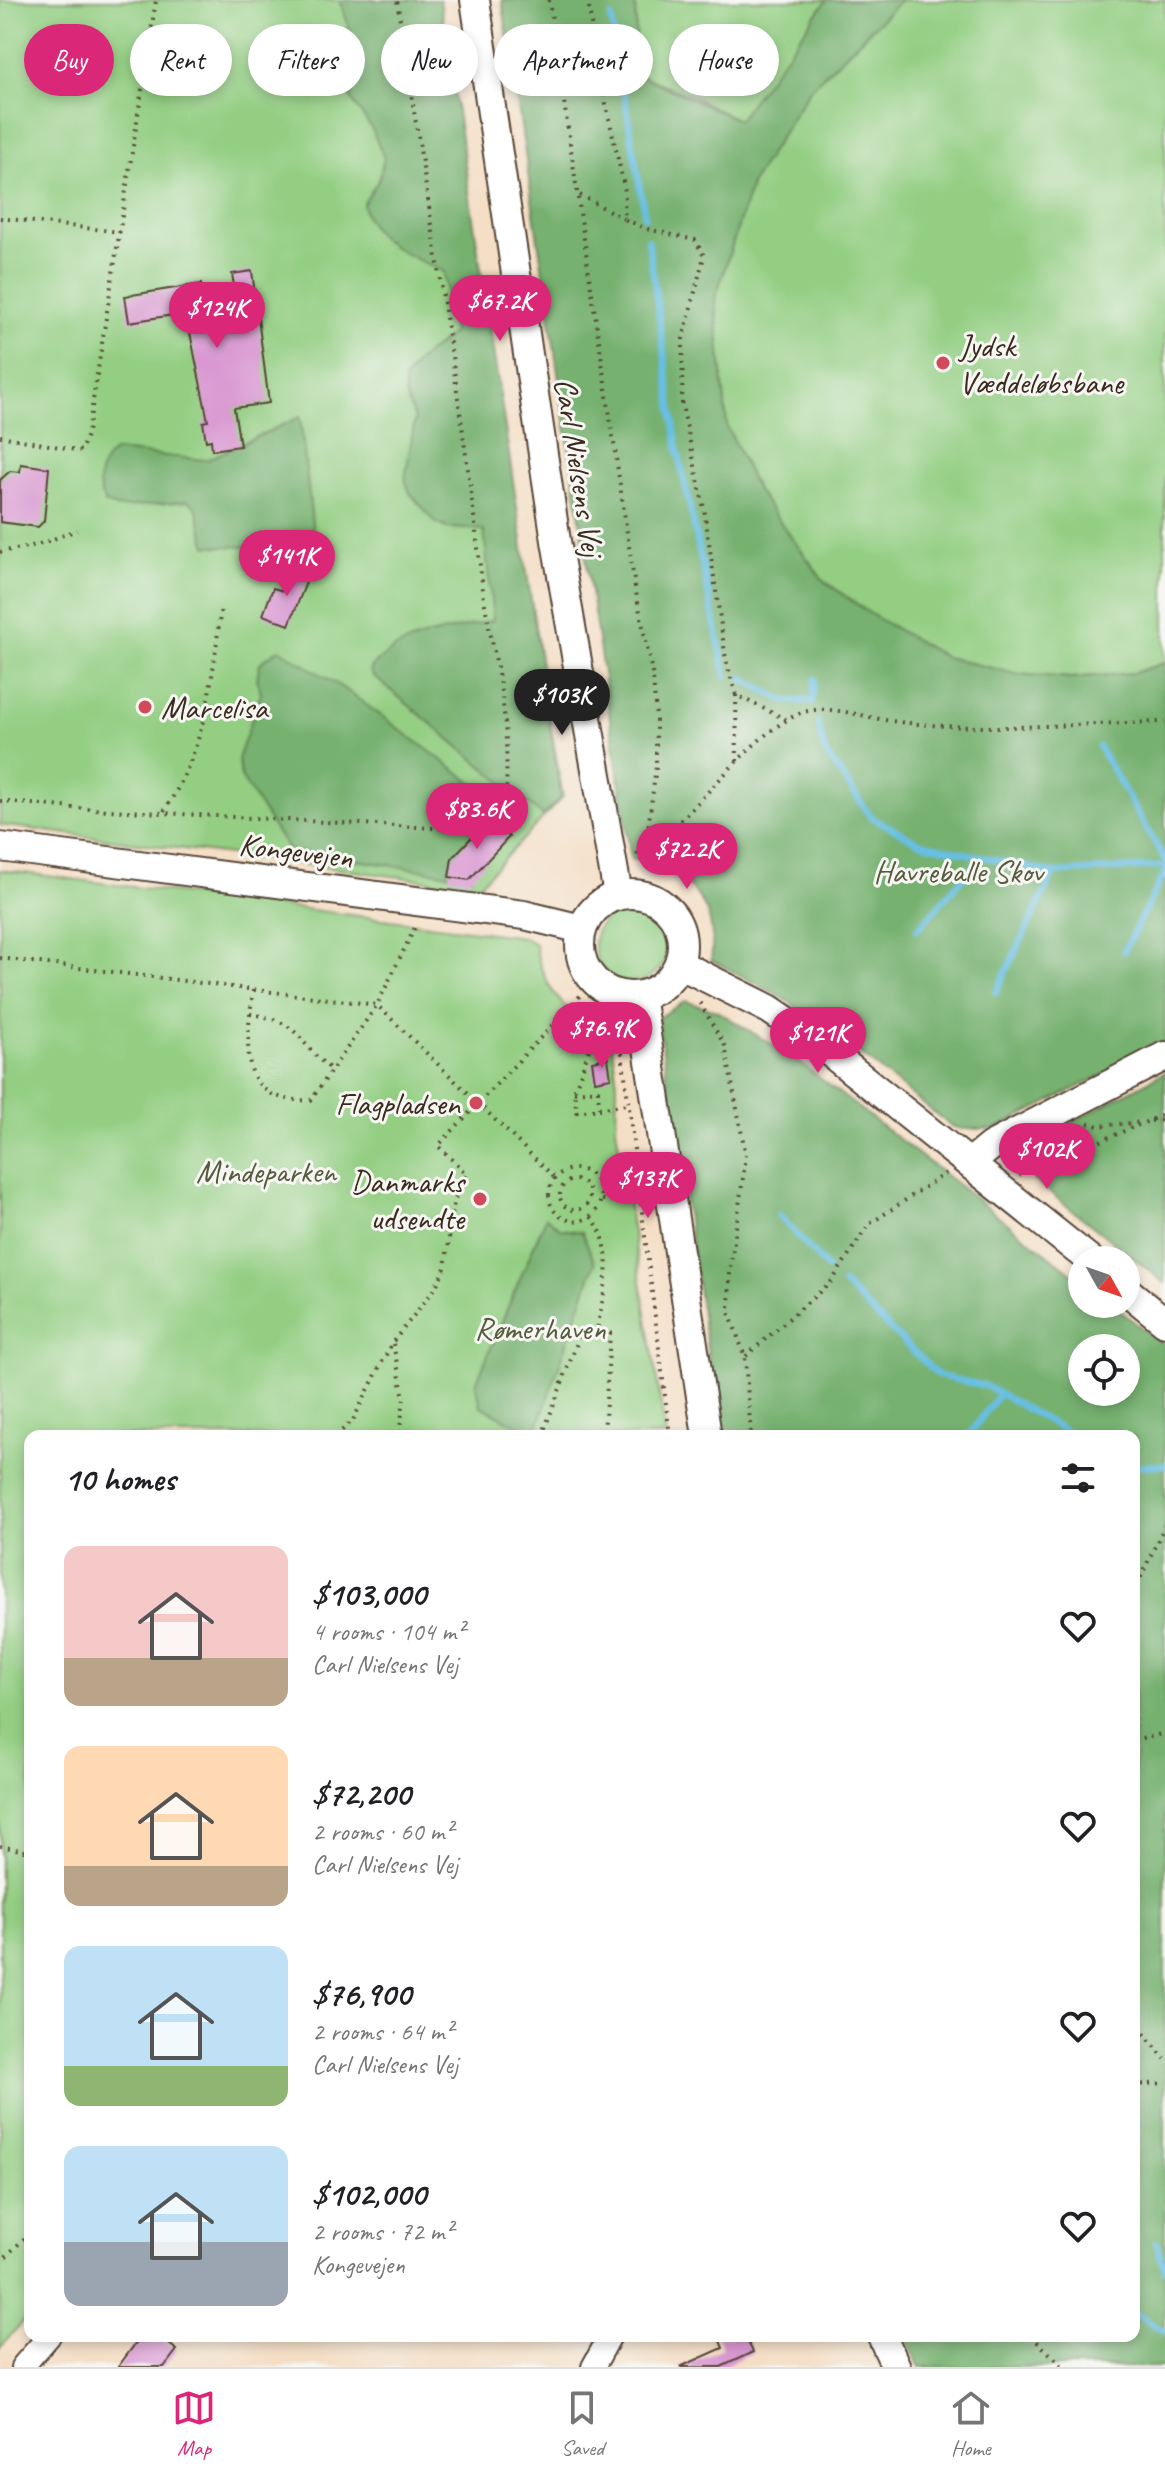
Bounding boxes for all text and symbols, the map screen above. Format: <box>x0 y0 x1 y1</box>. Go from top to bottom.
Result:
chip: Buy <box>24 24 114 96</box>
chip: Rent <box>130 24 232 96</box>
chip: Filters <box>248 24 365 96</box>
chip: New <box>381 24 478 96</box>
chip: Apartment <box>494 24 653 96</box>
chip: House <box>669 24 779 96</box>
pin: $67.2K <box>435 275 565 343</box>
pin: $124K <box>161 282 273 350</box>
text: $67.2K <box>467 284 533 317</box>
text: $124K <box>187 291 247 324</box>
place label: Jydsk Væddeløbsbane <box>957 325 1125 403</box>
marker: Jydsk Væddeløbsbane <box>934 354 952 372</box>
street label: Carl Nielsens Vej <box>545 375 614 562</box>
pin: $141K <box>231 530 343 598</box>
text: $141K <box>257 539 317 572</box>
pin: $103K <box>506 669 618 737</box>
text: $103K <box>532 678 592 711</box>
place label: Marcelisa <box>161 687 269 728</box>
marker: Marcelisa <box>136 698 154 716</box>
pin: $83.6K <box>412 783 542 851</box>
text: $83.6K <box>444 792 510 825</box>
pin: $72.2K <box>622 823 752 891</box>
street label: Kongevejen <box>237 824 356 878</box>
text: $72.2K <box>654 832 720 865</box>
park label: Havreballe Skov <box>874 851 1046 892</box>
pin: $76.9K <box>537 1002 667 1070</box>
pin: $121K <box>762 1007 874 1075</box>
text: $76.9K <box>569 1011 635 1044</box>
text: $121K <box>788 1016 848 1049</box>
place label: Flagpladsen <box>335 1083 462 1124</box>
marker: Flagpladsen <box>467 1094 485 1112</box>
pin: $102K <box>991 1123 1103 1191</box>
text: $102K <box>1017 1132 1077 1165</box>
park label: Mindeparken <box>196 1151 338 1192</box>
pin: $137K <box>592 1152 704 1220</box>
place label: Danmarks udsendte <box>351 1161 467 1239</box>
text: $137K <box>618 1161 678 1194</box>
marker: Danmarks udsendte <box>471 1190 489 1208</box>
north arrow <box>1068 1246 1140 1318</box>
map controls <box>1068 1246 1140 1406</box>
park label: Rømerhaven <box>474 1308 606 1349</box>
button: locate <box>1068 1334 1140 1406</box>
icon: filters <box>1056 1456 1100 1500</box>
text: 10 homes <box>64 1457 175 1500</box>
text: $103,000 <box>312 1572 426 1615</box>
icon: home <box>128 1578 224 1674</box>
icon: heart <box>1056 1604 1100 1648</box>
text: 4 rooms · 104 m² <box>312 1615 464 1648</box>
text: Carl Nielsens Vej <box>312 1648 458 1681</box>
text: $72,200 <box>312 1772 410 1815</box>
icon: home <box>128 1778 224 1874</box>
icon: heart <box>1056 1804 1100 1848</box>
text: 2 rooms · 60 m² <box>312 1815 453 1848</box>
text: Carl Nielsens Vej <box>312 1848 458 1881</box>
text: $76,900 <box>312 1972 411 2015</box>
icon: home <box>128 1978 224 2074</box>
icon: heart <box>1056 2004 1100 2048</box>
text: 2 rooms · 64 m² <box>312 2015 453 2048</box>
text: Carl Nielsens Vej <box>312 2048 458 2081</box>
text: $102,000 <box>312 2172 426 2215</box>
icon: home <box>128 2178 224 2274</box>
icon: heart <box>1056 2204 1100 2248</box>
text: 2 rooms · 72 m² <box>312 2215 453 2248</box>
text: Kongevejen <box>312 2248 405 2281</box>
tab: Map <box>172 2386 216 2462</box>
tab: Saved <box>560 2386 604 2462</box>
tab: Home <box>949 2386 993 2462</box>

